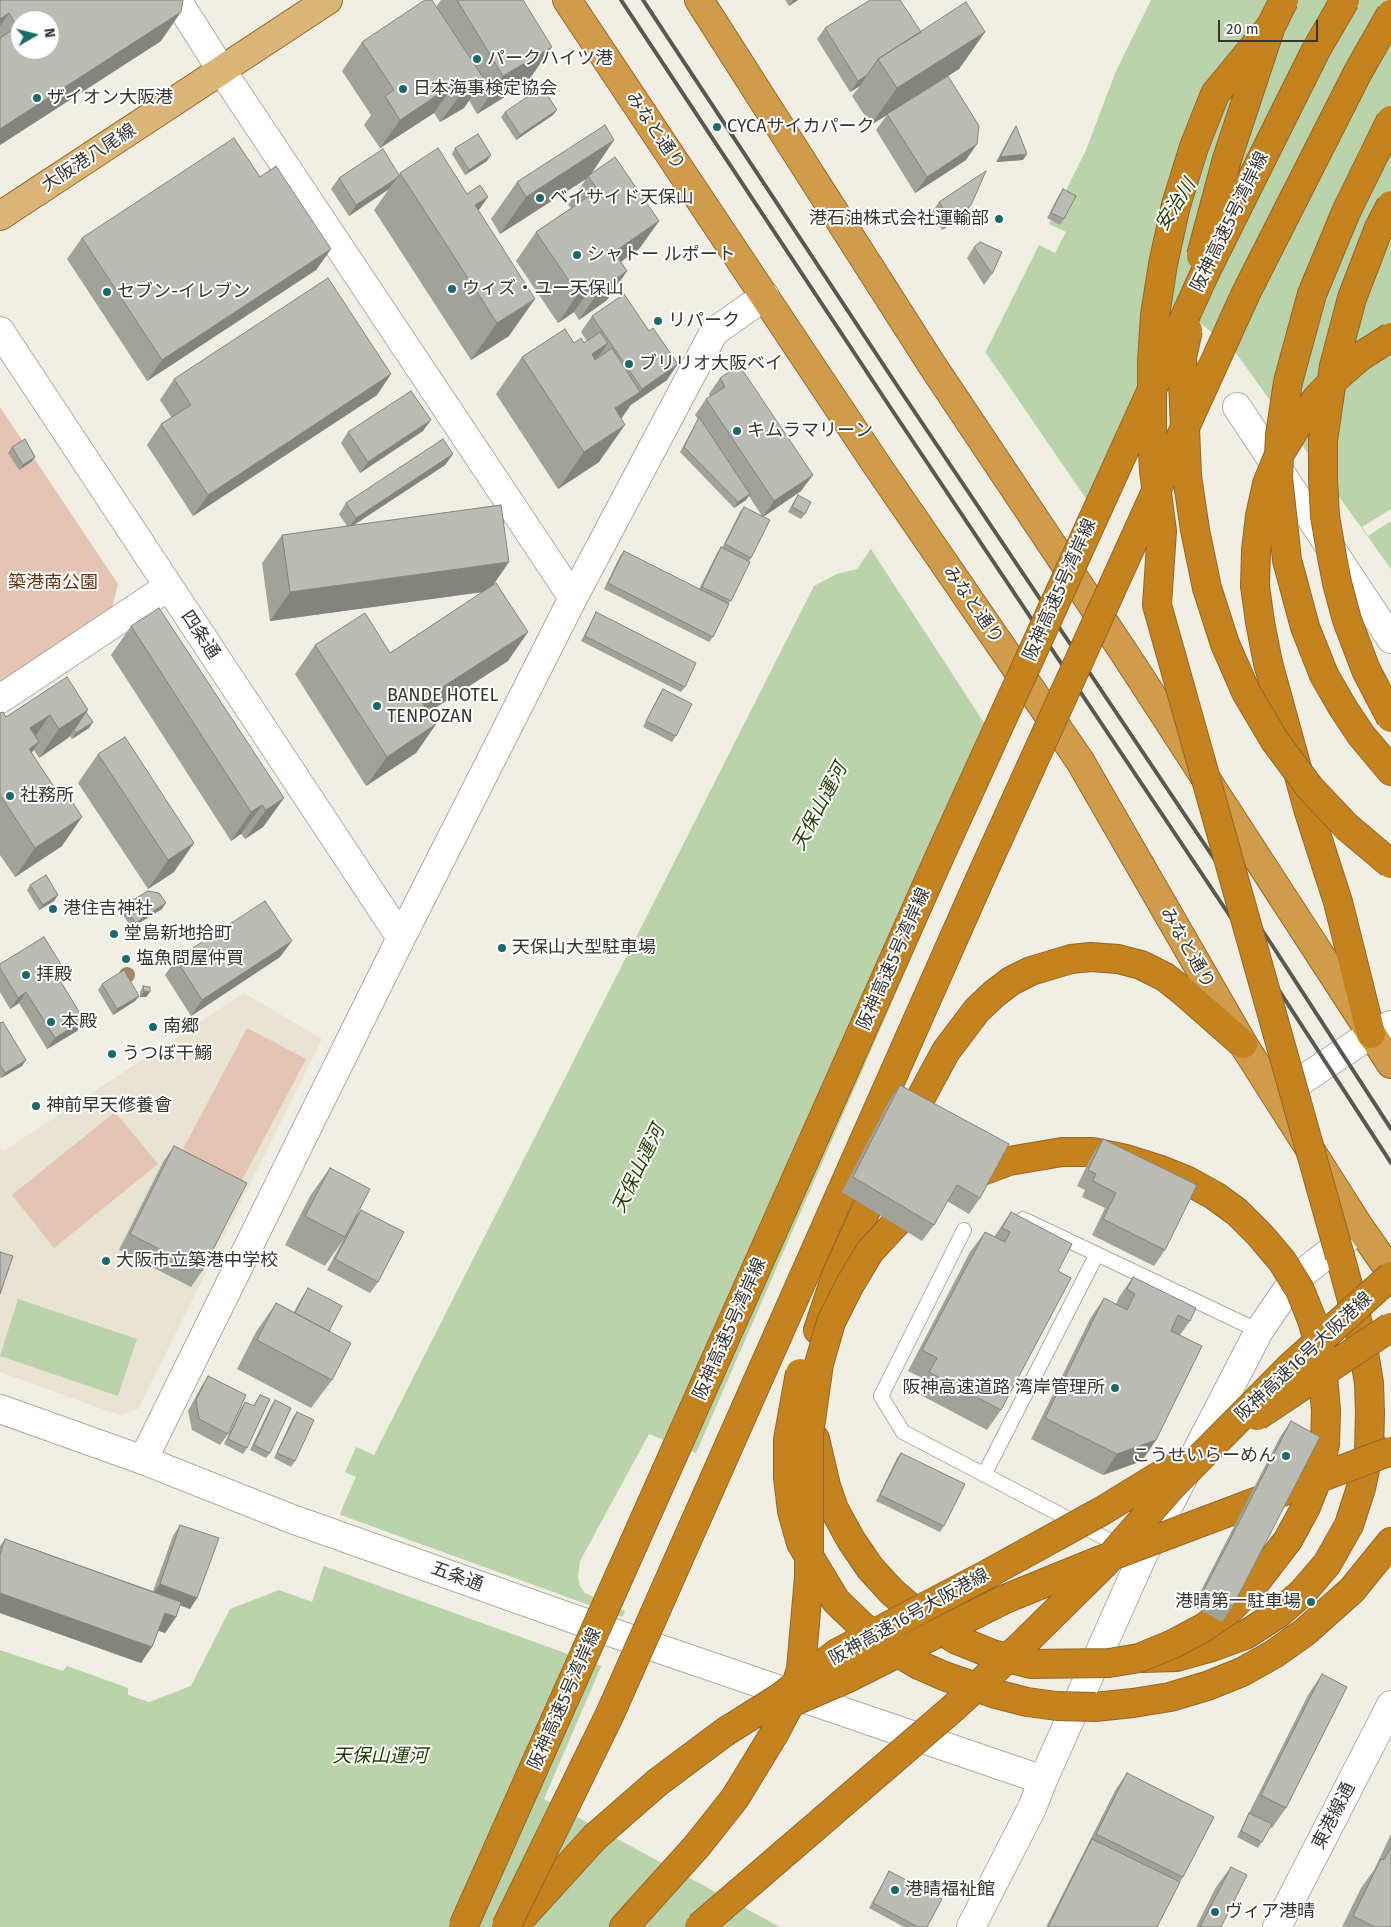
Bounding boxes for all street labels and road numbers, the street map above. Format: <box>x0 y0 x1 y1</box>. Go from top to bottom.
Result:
street label: みなと通り <box>621 88 689 174</box>
street label: 大阪港八尾線 <box>38 120 140 196</box>
street label: 阪神高速5号湾岸線 <box>1187 148 1273 296</box>
street label: 阪神高速5号湾岸線 <box>1019 516 1101 664</box>
street label: みなと通り <box>938 562 1008 648</box>
street label: 四条通 <box>176 607 224 663</box>
street label: 阪神高速5号湾岸線 <box>853 885 935 1033</box>
street label: みなと通り <box>1155 904 1219 992</box>
street label: 阪神高速5号湾岸線 <box>689 1255 771 1403</box>
street label: 阪神高速16号大阪港線 <box>1231 1288 1377 1426</box>
street label: 五条通 <box>428 1558 486 1596</box>
street label: 阪神高速16号大阪港線 <box>825 1564 993 1670</box>
street label: 阪神高速5号湾岸線 <box>524 1625 606 1773</box>
street label: 東港線通 <box>1308 1779 1360 1853</box>

